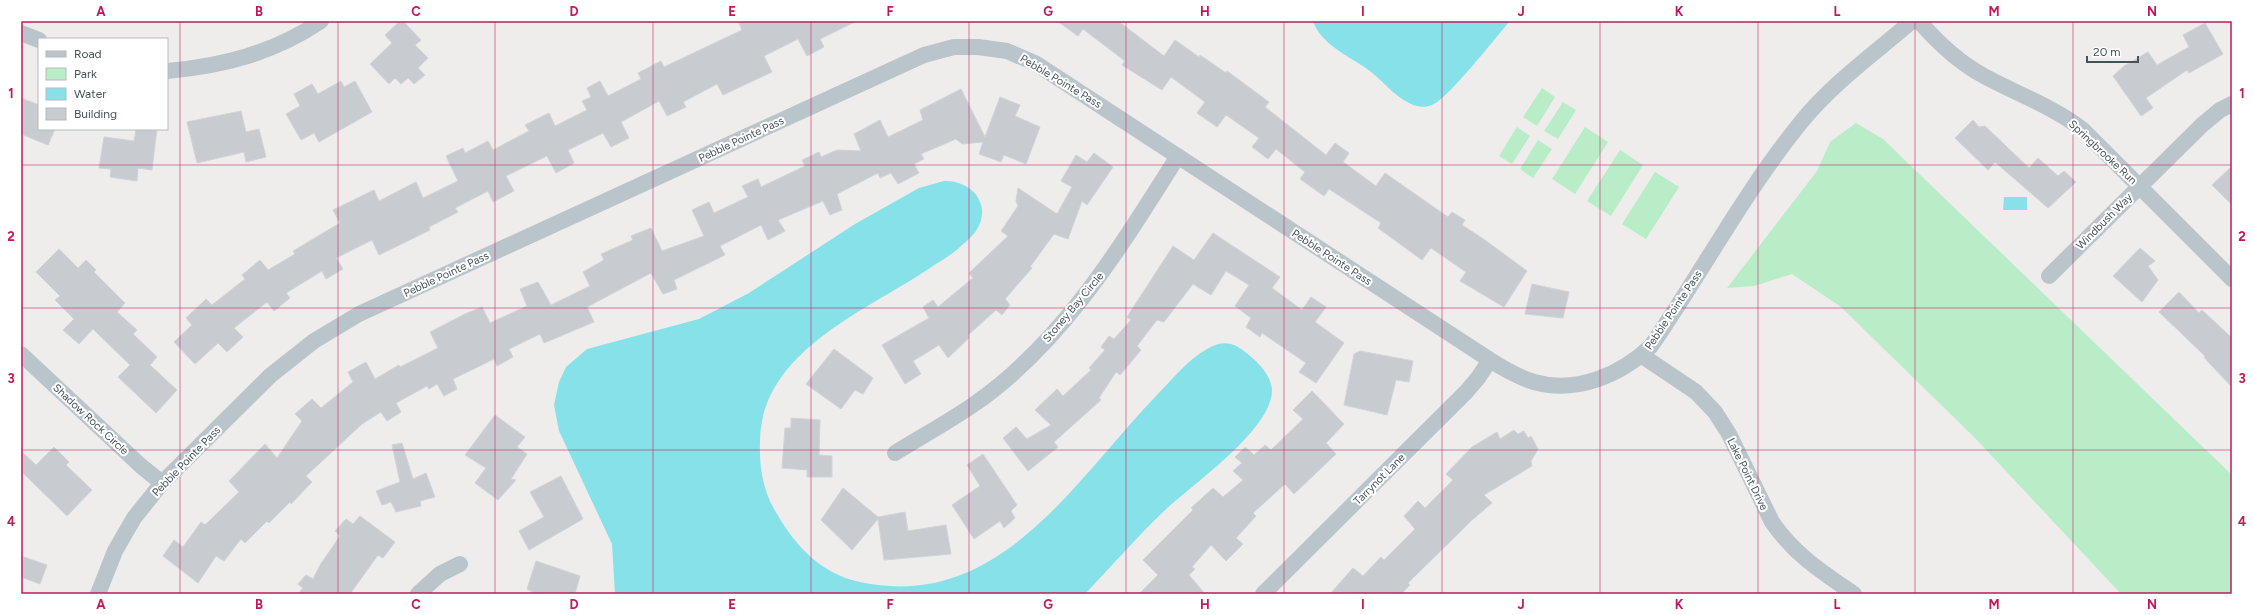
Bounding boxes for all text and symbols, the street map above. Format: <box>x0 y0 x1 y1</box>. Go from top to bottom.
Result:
text: A <box>96 4 106 19</box>
text: B <box>255 4 263 19</box>
text: C <box>411 4 421 19</box>
text: D <box>569 4 579 19</box>
text: E <box>728 4 736 19</box>
text: F <box>886 4 894 19</box>
text: G <box>1043 4 1053 19</box>
text: H <box>1200 4 1210 19</box>
text: I <box>1361 4 1365 19</box>
text: J <box>1517 4 1525 19</box>
text: K <box>1675 4 1684 19</box>
text: L <box>1834 4 1841 19</box>
text: M <box>1988 4 2000 19</box>
text: N <box>2147 4 2157 19</box>
legend <box>38 38 168 130</box>
scale bar <box>2087 38 2138 64</box>
text: 20 m <box>2093 45 2121 59</box>
text: Road <box>74 47 102 61</box>
street label: Pebble Pointe Pass <box>1018 52 1104 111</box>
text: Park <box>74 67 97 81</box>
text: 1 <box>8 86 14 101</box>
text: 1 <box>2239 86 2245 101</box>
text: Water <box>74 87 106 101</box>
text: Building <box>74 107 117 121</box>
street label: Pebble Pointe Pass <box>696 114 786 165</box>
street label: Springbrooke Run <box>2066 118 2139 187</box>
street label: Windbush Way <box>2074 191 2135 252</box>
street label: Pebble Pointe Pass <box>1289 227 1374 288</box>
text: 2 <box>7 229 15 244</box>
text: 2 <box>2238 229 2246 244</box>
street label: Pebble Pointe Pass <box>401 249 491 300</box>
street label: Pebble Pointe Pass <box>1642 268 1705 352</box>
street label: Stoney Bay Circle <box>1040 270 1106 345</box>
text: 3 <box>7 371 15 386</box>
text: 3 <box>2238 371 2246 386</box>
street label: Shadow Rock Circle <box>50 381 131 458</box>
street label: Pebble Pointe Pass <box>150 424 223 499</box>
street label: Lake Point Drive <box>1724 436 1771 513</box>
street label: Tarrynot Lane <box>1351 451 1408 508</box>
text: 4 <box>7 514 15 529</box>
text: 4 <box>2238 514 2246 529</box>
text: A <box>96 597 106 612</box>
text: B <box>255 597 263 612</box>
text: C <box>411 597 421 612</box>
text: D <box>569 597 579 612</box>
text: E <box>728 597 736 612</box>
text: F <box>886 597 894 612</box>
text: G <box>1043 597 1053 612</box>
text: H <box>1200 597 1210 612</box>
text: I <box>1361 597 1365 612</box>
text: J <box>1517 597 1525 612</box>
text: K <box>1675 597 1684 612</box>
text: L <box>1834 597 1841 612</box>
text: M <box>1988 597 2000 612</box>
text: N <box>2147 597 2157 612</box>

